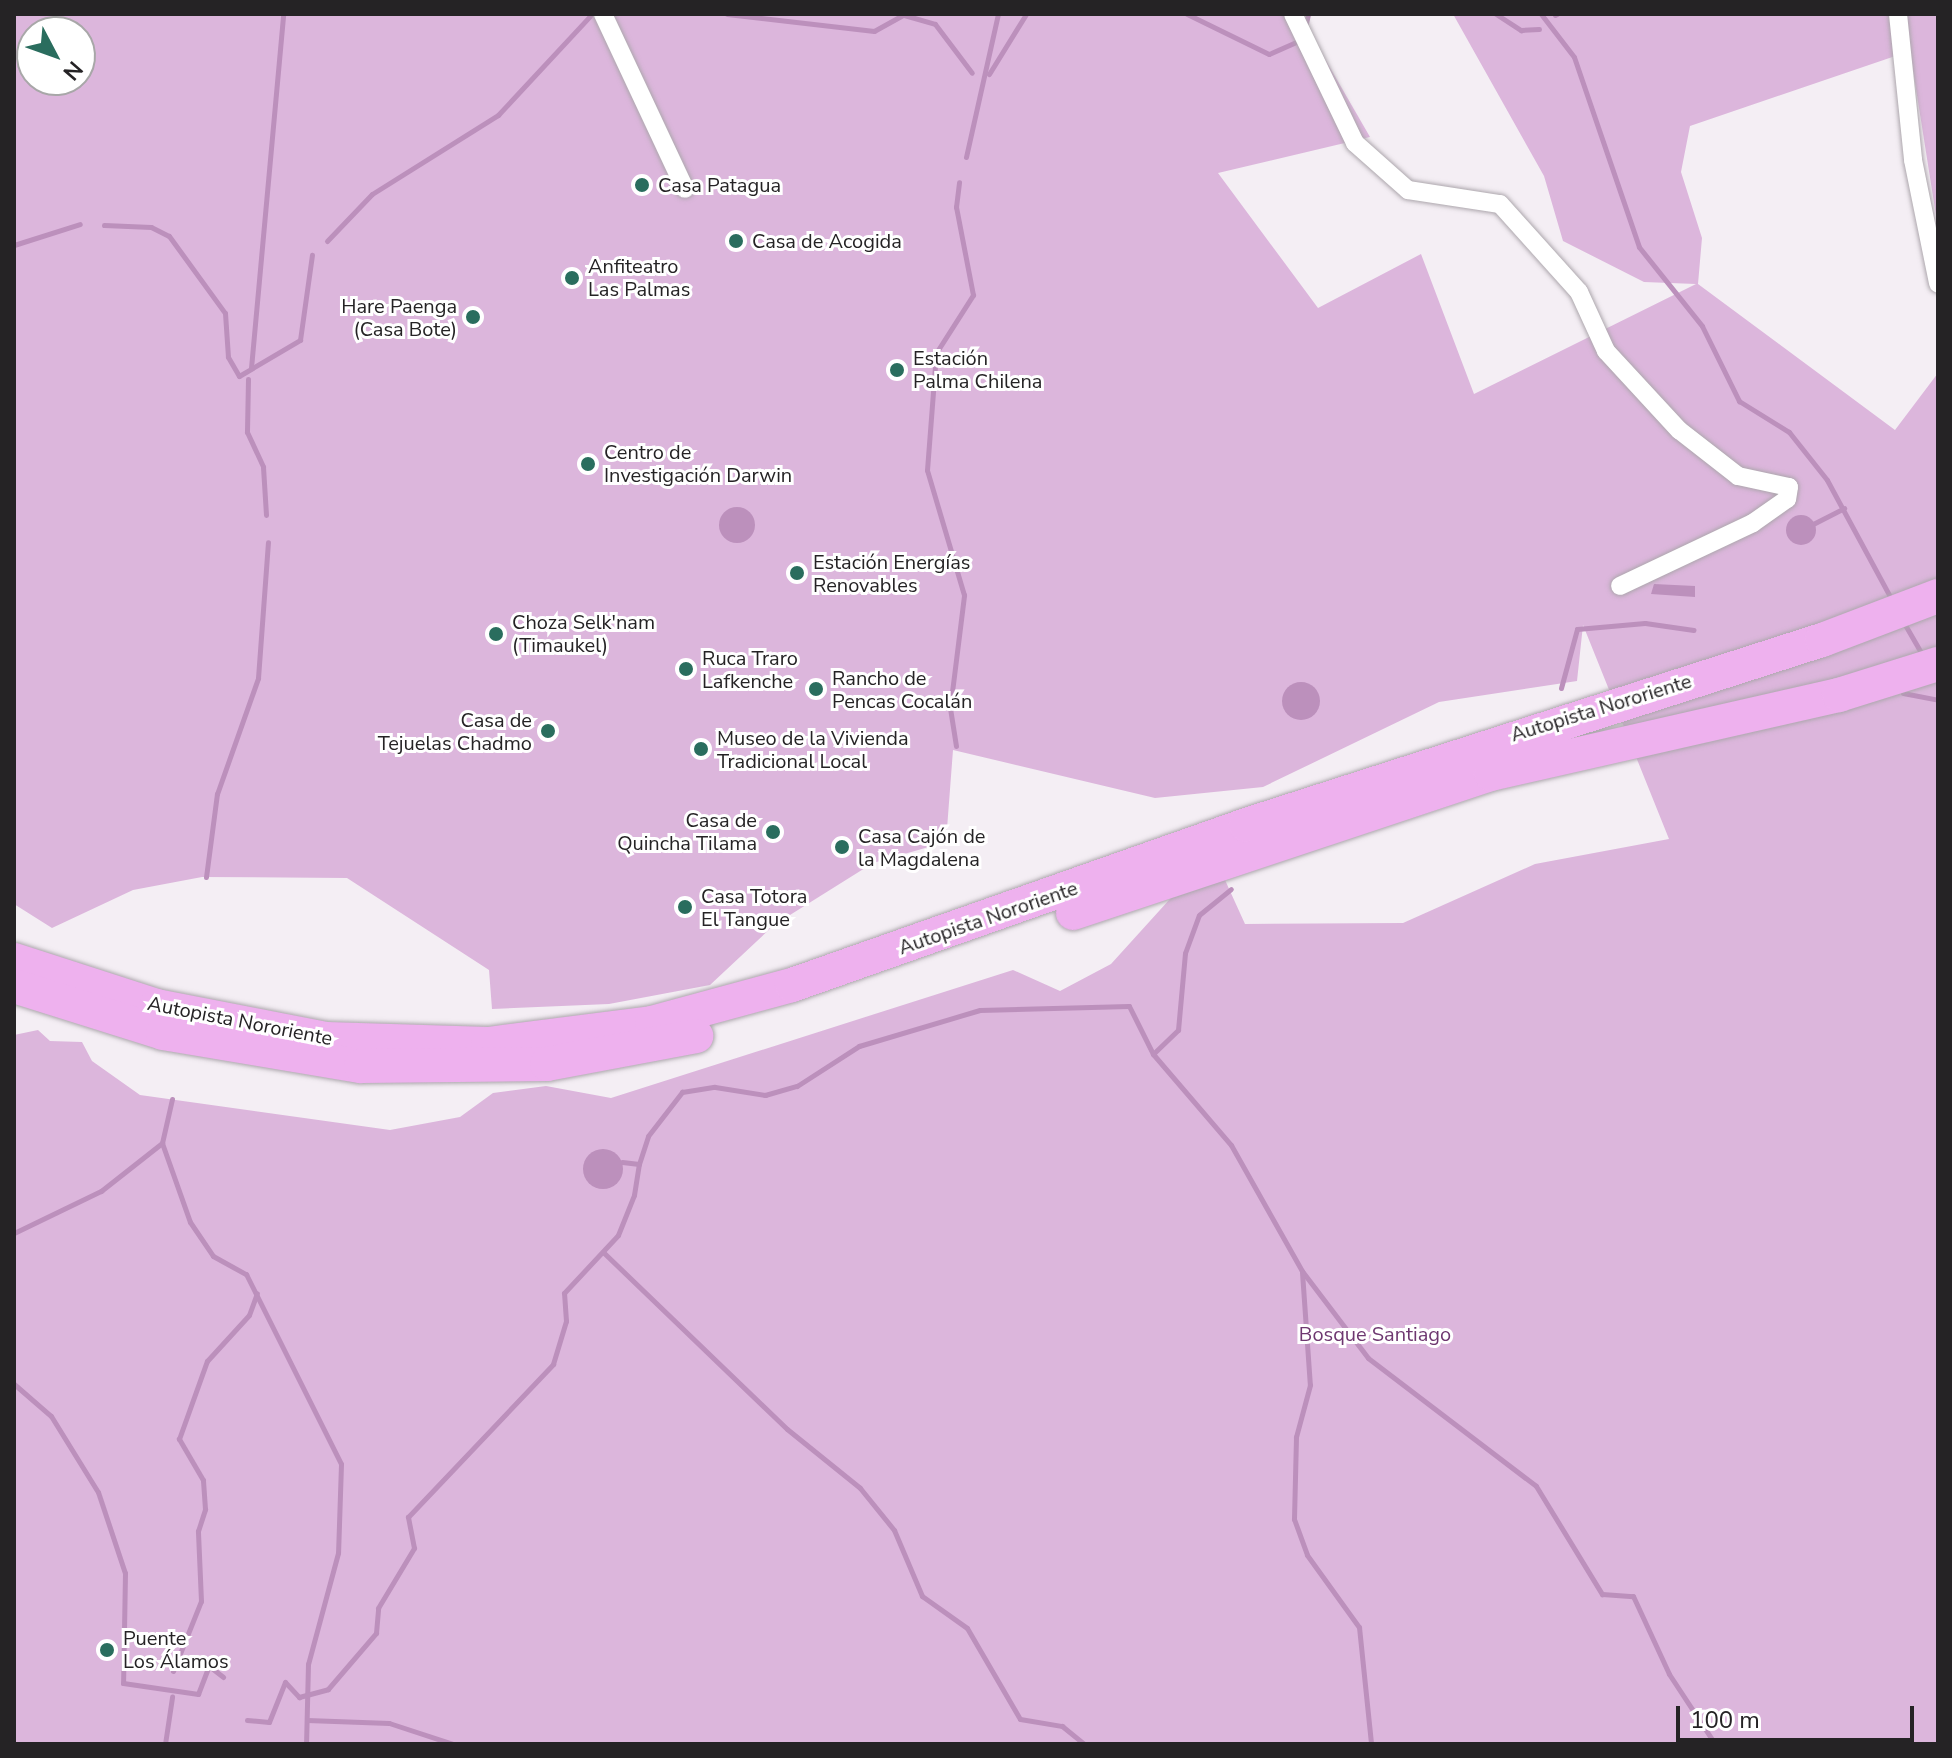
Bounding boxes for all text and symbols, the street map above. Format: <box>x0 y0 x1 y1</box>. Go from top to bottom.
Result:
north arrow <box>16 16 96 96</box>
text: N <box>56 54 89 86</box>
place label: Casa Patagua <box>658 173 781 197</box>
marker: Casa Patagua <box>633 176 651 194</box>
place label: Casa de Acogida <box>752 229 902 253</box>
marker: Casa de Acogida <box>727 232 745 250</box>
place label: Anfiteatro Las Palmas <box>588 254 690 301</box>
marker: Anfiteatro Las Palmas <box>563 269 581 287</box>
place label: Hare Paenga (Casa Bote) <box>341 294 457 341</box>
marker: Hare Paenga (Casa Bote) <box>464 308 482 326</box>
place label: Estación Palma Chilena <box>913 346 1042 393</box>
marker: Estación Palma Chilena <box>888 361 906 379</box>
place label: Centro de Investigación Darwin <box>604 440 792 487</box>
marker: Centro de Investigación Darwin <box>579 455 597 473</box>
place label: Estación Energías Renovables <box>813 550 970 597</box>
marker: Estación Energías Renovables <box>788 564 806 582</box>
place label: Choza Selk'nam (Timaukel) <box>512 610 655 657</box>
marker: Choza Selk'nam (Timaukel) <box>487 625 505 643</box>
place label: Ruca Traro Lafkenche <box>702 646 798 693</box>
marker: Ruca Traro Lafkenche <box>677 660 695 678</box>
place label: Rancho de Pencas Cocalán <box>832 666 972 713</box>
street label: Autopista Nororiente <box>1508 669 1694 747</box>
marker: Rancho de Pencas Cocalán <box>807 680 825 698</box>
place label: Casa de Tejuelas Chadmo <box>378 708 532 755</box>
marker: Casa de Tejuelas Chadmo <box>539 722 557 740</box>
place label: Museo de la Vivienda Tradicional Local <box>717 726 909 773</box>
marker: Museo de la Vivienda Tradicional Local <box>692 740 710 758</box>
place label: Casa de Quincha Tilama <box>617 808 757 855</box>
marker: Casa de Quincha Tilama <box>764 823 782 841</box>
place label: Casa Cajón de la Magdalena <box>858 824 985 871</box>
marker: Casa Cajón de la Magdalena <box>833 838 851 856</box>
street label: Autopista Nororiente <box>895 876 1081 960</box>
place label: Casa Totora El Tangue <box>701 884 807 931</box>
marker: Casa Totora El Tangue <box>676 898 694 916</box>
street label: Autopista Nororiente <box>146 991 334 1051</box>
park label: Bosque Santiago <box>1299 1322 1451 1346</box>
place label: Puente Los Álamos <box>123 1626 229 1673</box>
marker: Puente Los Álamos <box>98 1641 116 1659</box>
scale bar <box>1680 1690 1918 1740</box>
text: 100 m <box>1690 1704 1760 1736</box>

